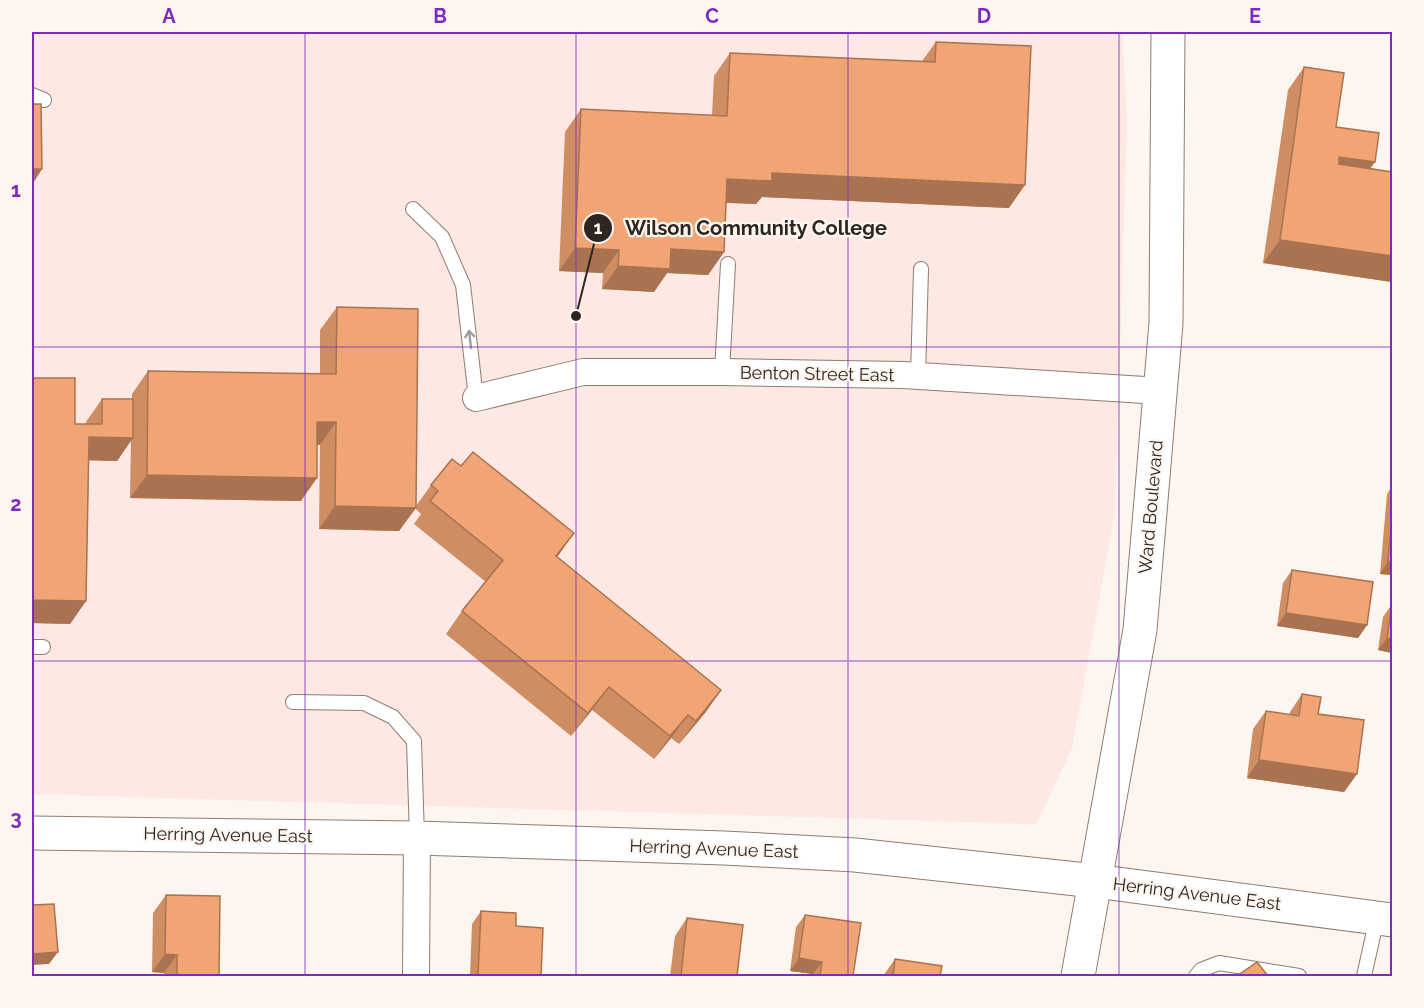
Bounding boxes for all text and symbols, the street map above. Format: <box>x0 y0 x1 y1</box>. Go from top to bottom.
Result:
text: A <box>162 4 176 28</box>
text: B <box>433 4 447 28</box>
text: C <box>705 4 719 28</box>
text: D <box>977 4 991 28</box>
text: E <box>1249 4 1261 28</box>
text: 1 <box>11 178 21 202</box>
callout: Wilson Community College <box>583 209 899 247</box>
text: Wilson Community College <box>625 216 887 240</box>
text: 1 <box>594 217 603 238</box>
one-way arrow <box>465 330 476 350</box>
street label: Benton Street East <box>740 362 894 385</box>
street label: Ward Boulevard <box>1134 439 1167 575</box>
text: 2 <box>10 492 22 516</box>
text: 3 <box>10 806 22 830</box>
street label: Herring Avenue East <box>143 823 313 846</box>
street label: Herring Avenue East <box>629 835 799 862</box>
street label: Herring Avenue East <box>1112 873 1282 914</box>

